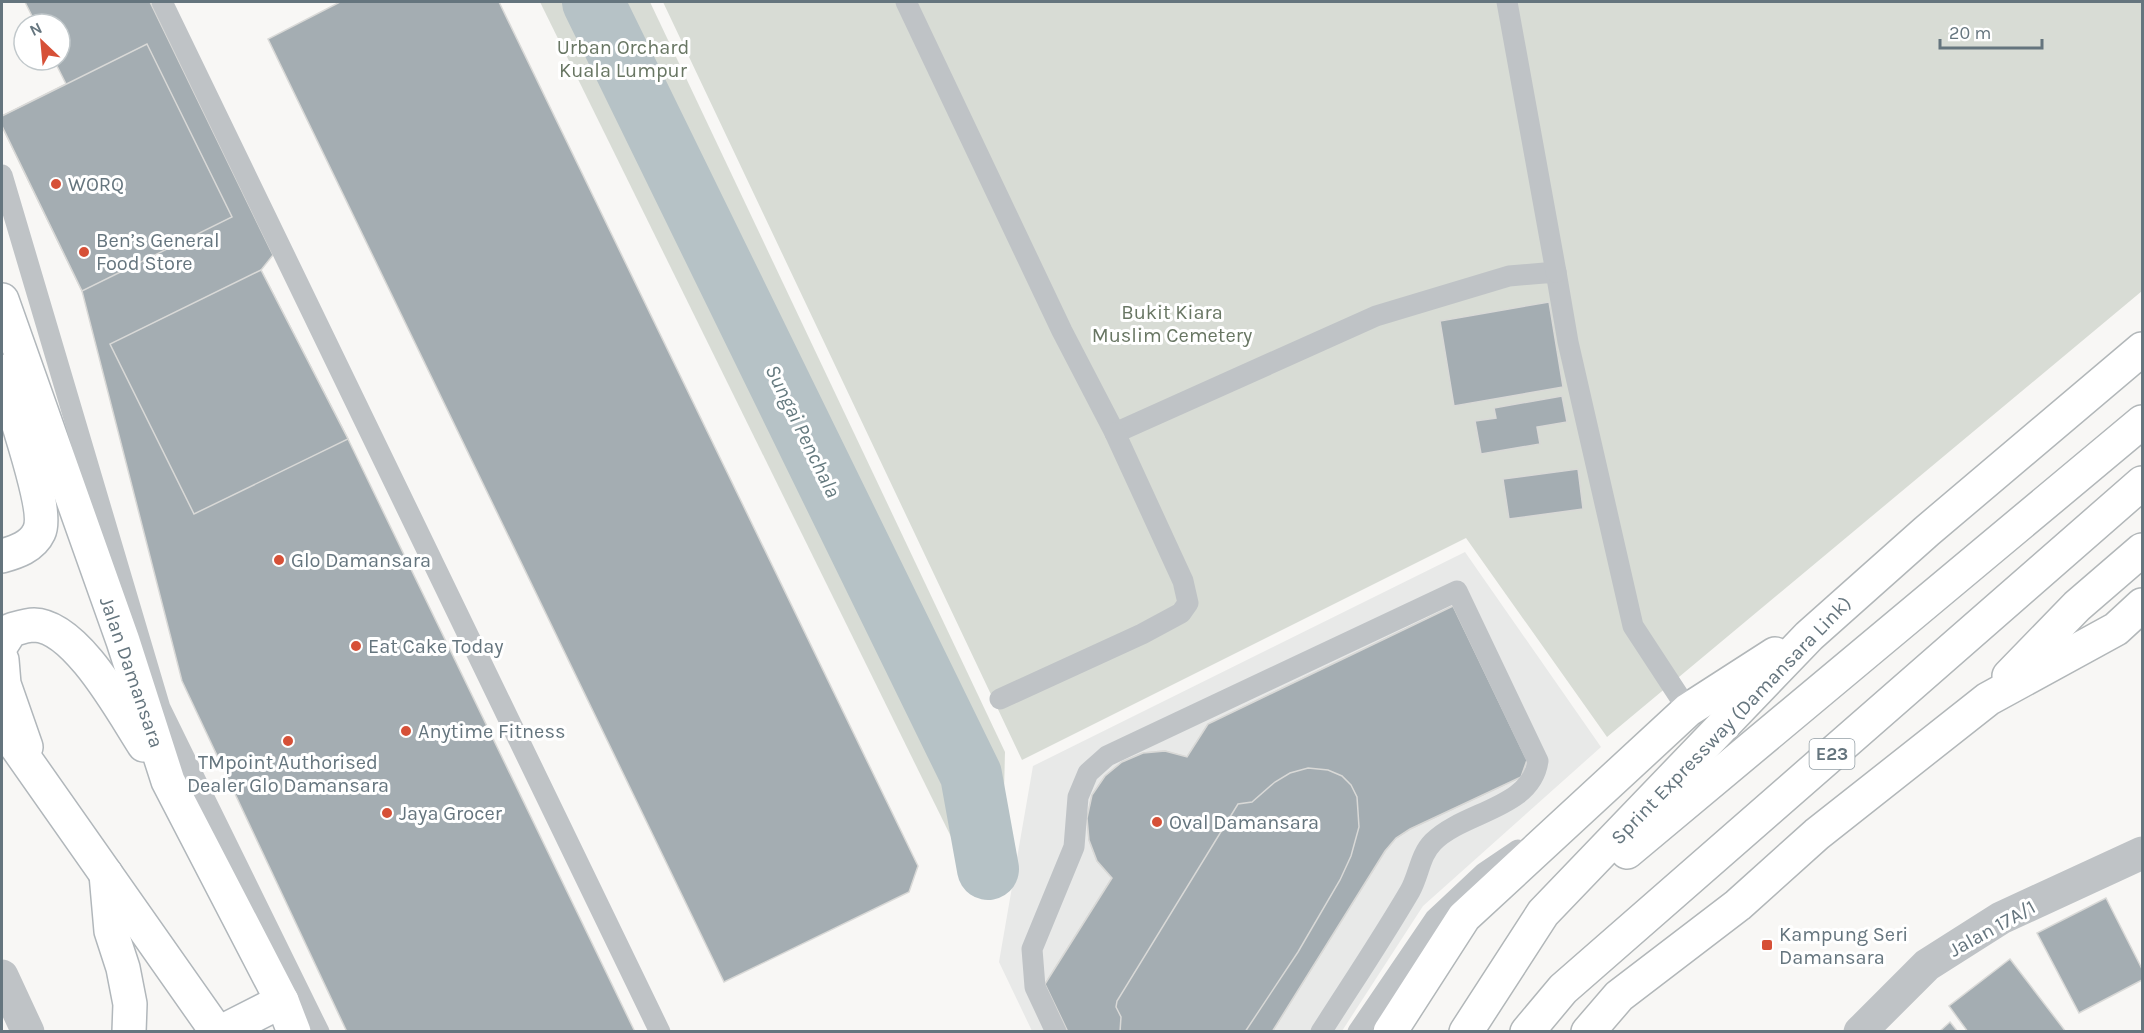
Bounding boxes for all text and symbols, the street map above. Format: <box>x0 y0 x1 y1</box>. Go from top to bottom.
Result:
north arrow <box>12 12 72 72</box>
scale bar <box>1940 12 2042 50</box>
text: N <box>26 18 45 40</box>
text: 20 m <box>1949 22 1991 44</box>
park label: Urban Orchard Kuala Lumpur <box>557 36 689 82</box>
place label: WORQ <box>68 173 124 196</box>
marker: WORQ <box>49 177 63 191</box>
place label: Ben’s General Food Store <box>96 229 220 275</box>
marker: Ben’s General Food Store <box>77 245 91 259</box>
park label: Bukit Kiara Muslim Cemetery <box>1092 301 1252 347</box>
water label: Sungai Penchala <box>760 361 846 501</box>
place label: Glo Damansara <box>291 549 431 572</box>
marker: Glo Damansara <box>272 553 286 567</box>
street label: Sprint Expressway (Damansara Link) <box>1606 592 1856 849</box>
street label: Jalan Damansara <box>95 594 168 751</box>
place label: Eat Cake Today <box>368 635 504 658</box>
marker: Eat Cake Today <box>349 639 363 653</box>
place label: Anytime Fitness <box>418 720 565 743</box>
marker: Anytime Fitness <box>399 724 413 738</box>
marker: TMpoint Authorised Dealer Glo Damansara <box>281 734 295 748</box>
road number: E23 <box>1810 739 1854 769</box>
place label: TMpoint Authorised Dealer Glo Damansara <box>187 751 389 797</box>
place label: Jaya Grocer <box>399 802 503 825</box>
marker: Jaya Grocer <box>380 806 394 820</box>
place label: Oval Damansara <box>1169 811 1319 834</box>
marker: Oval Damansara <box>1150 815 1164 829</box>
street label: Jalan 17A/1 <box>1945 895 2039 962</box>
place label: Kampung Seri Damansara <box>1779 923 1908 969</box>
marker: Kampung Seri Damansara <box>1760 938 1774 952</box>

